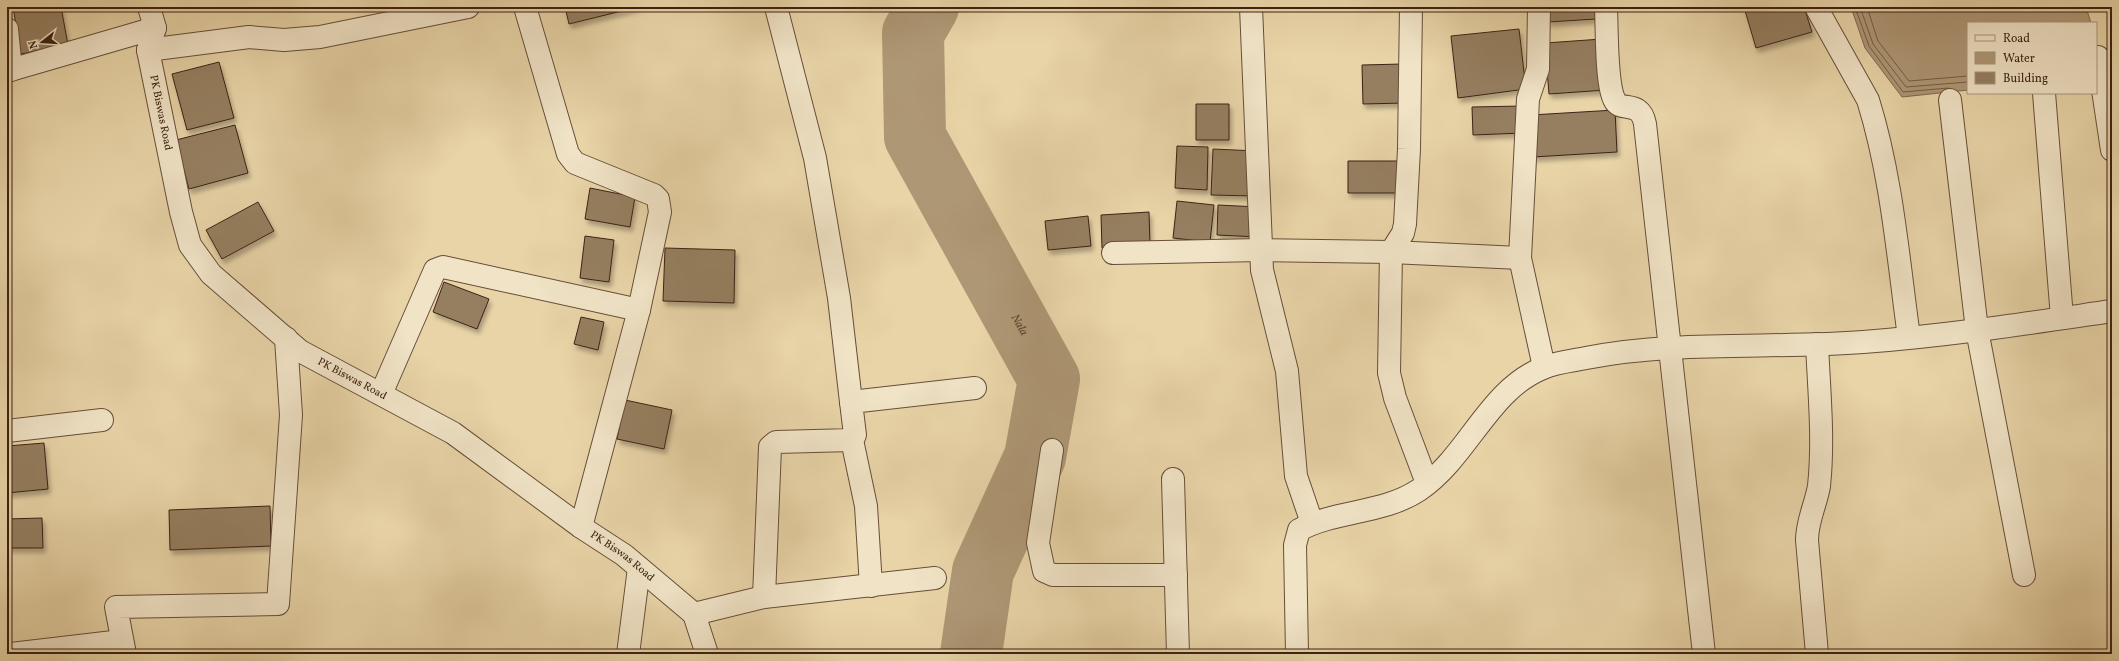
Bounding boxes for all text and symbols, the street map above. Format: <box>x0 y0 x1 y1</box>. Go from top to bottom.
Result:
north arrow <box>22 22 62 62</box>
legend <box>1967 22 2097 94</box>
text: Road <box>2003 31 2030 47</box>
text: N <box>26 38 42 51</box>
text: Water <box>2003 51 2035 67</box>
text: Building <box>2003 71 2048 87</box>
street label: PK Biswas Road <box>146 74 176 152</box>
water label: Nala <box>1007 311 1032 339</box>
street label: PK Biswas Road <box>315 354 389 404</box>
street label: PK Biswas Road <box>587 527 658 585</box>

